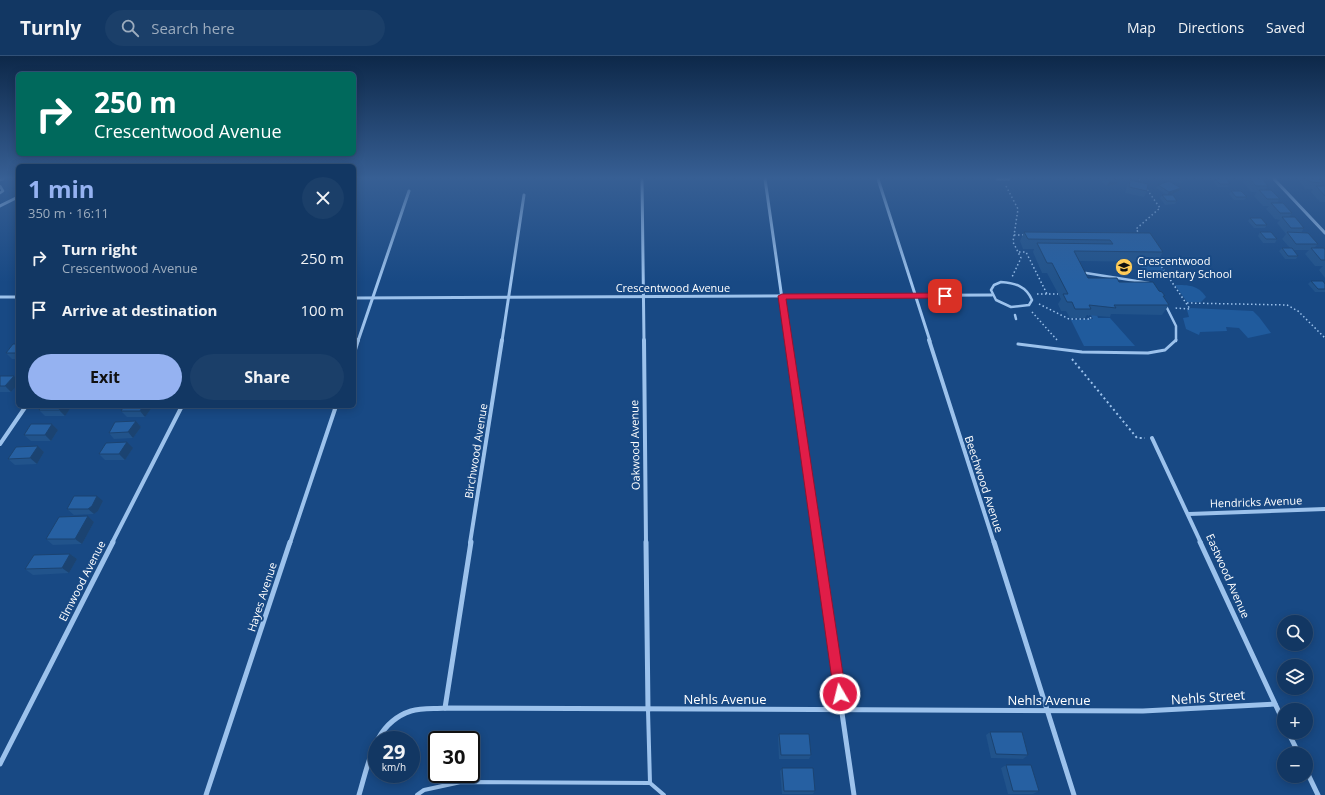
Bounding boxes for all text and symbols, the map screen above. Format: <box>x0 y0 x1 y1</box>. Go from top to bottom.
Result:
search box <box>105 10 385 46</box>
text: Turnly <box>20 15 81 41</box>
icon: search <box>119 17 141 39</box>
text: Search here <box>151 18 235 38</box>
text: Map <box>1127 18 1156 37</box>
text: Directions <box>1178 18 1244 37</box>
text: Saved <box>1266 18 1305 37</box>
text: 250 m <box>94 83 177 121</box>
icon: right <box>28 88 80 140</box>
text: Crescentwood Avenue <box>94 119 282 143</box>
text: 1 min <box>28 172 95 205</box>
button: close <box>302 177 344 219</box>
text: 350 m · 16:11 <box>28 204 109 222</box>
text: Turn right <box>62 239 137 259</box>
icon: right <box>28 247 50 269</box>
text: 250 m <box>300 248 344 268</box>
place label: Crescentwood Elementary School <box>1137 253 1232 281</box>
school or university icon: Crescentwood Elementary School <box>1114 257 1134 277</box>
text: Crescentwood Avenue <box>62 259 197 277</box>
pin <box>928 279 962 313</box>
street label: Crescentwood Avenue <box>616 280 730 295</box>
icon: arrive <box>934 285 956 307</box>
icon: arrive <box>28 299 50 321</box>
text: Arrive at destination <box>62 300 217 320</box>
text: 100 m <box>300 300 344 320</box>
button: Exit <box>28 354 182 400</box>
button: Share <box>190 354 344 400</box>
street label: Oakwood Avenue <box>626 400 643 490</box>
street label: Birchwood Avenue <box>461 402 490 500</box>
street label: Beechwood Avenue <box>962 433 1007 534</box>
street label: Hendricks Avenue <box>1210 492 1302 511</box>
street label: Eastwood Avenue <box>1203 531 1254 620</box>
street label: Elmwood Avenue <box>55 538 108 624</box>
street label: Hayes Avenue <box>243 560 280 634</box>
map controls <box>1277 615 1313 783</box>
button: search <box>1277 615 1313 651</box>
button: layers <box>1277 659 1313 695</box>
position arrow <box>819 673 861 715</box>
street label: Nehls Street <box>1170 685 1246 709</box>
street label: Nehls Avenue <box>683 690 767 708</box>
street label: Nehls Avenue <box>1007 691 1091 709</box>
button: + <box>1277 703 1313 739</box>
speed limit sign: 30 <box>428 731 480 783</box>
text: 29 <box>383 738 405 765</box>
button: − <box>1277 747 1313 783</box>
text: km/h <box>382 760 406 774</box>

